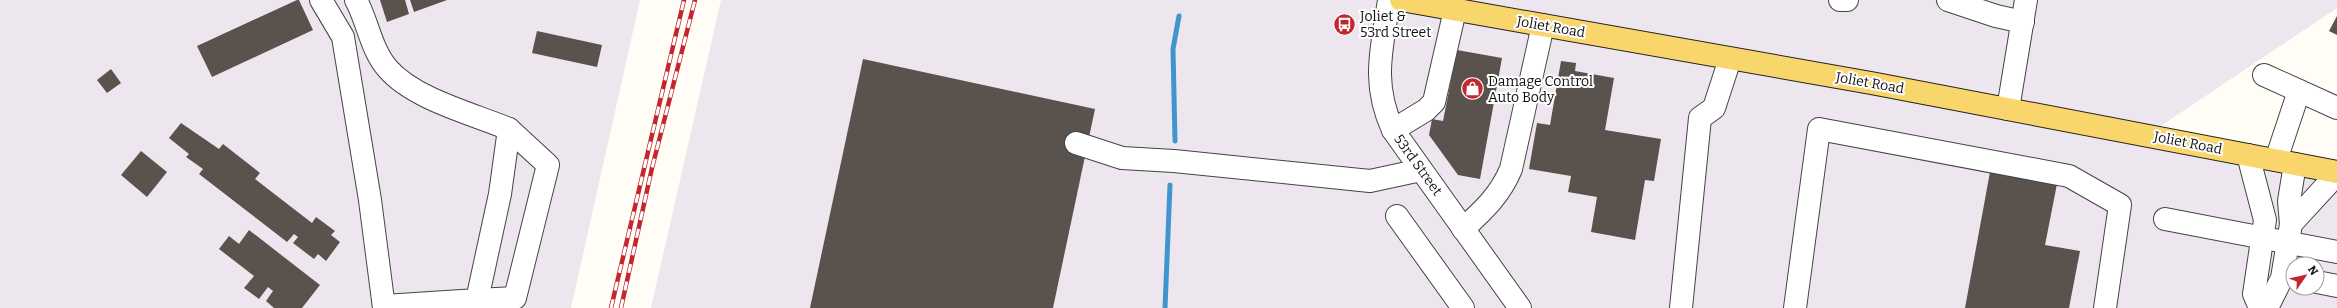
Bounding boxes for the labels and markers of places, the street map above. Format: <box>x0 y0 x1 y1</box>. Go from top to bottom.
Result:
place label: Joliet & 53rd Street <box>1359 8 1431 41</box>
bus stop icon: Joliet & 53rd Street <box>1332 11 1358 37</box>
place label: Damage Control Auto Body <box>1488 73 1593 106</box>
shop icon: Damage Control Auto Body <box>1460 76 1486 102</box>

